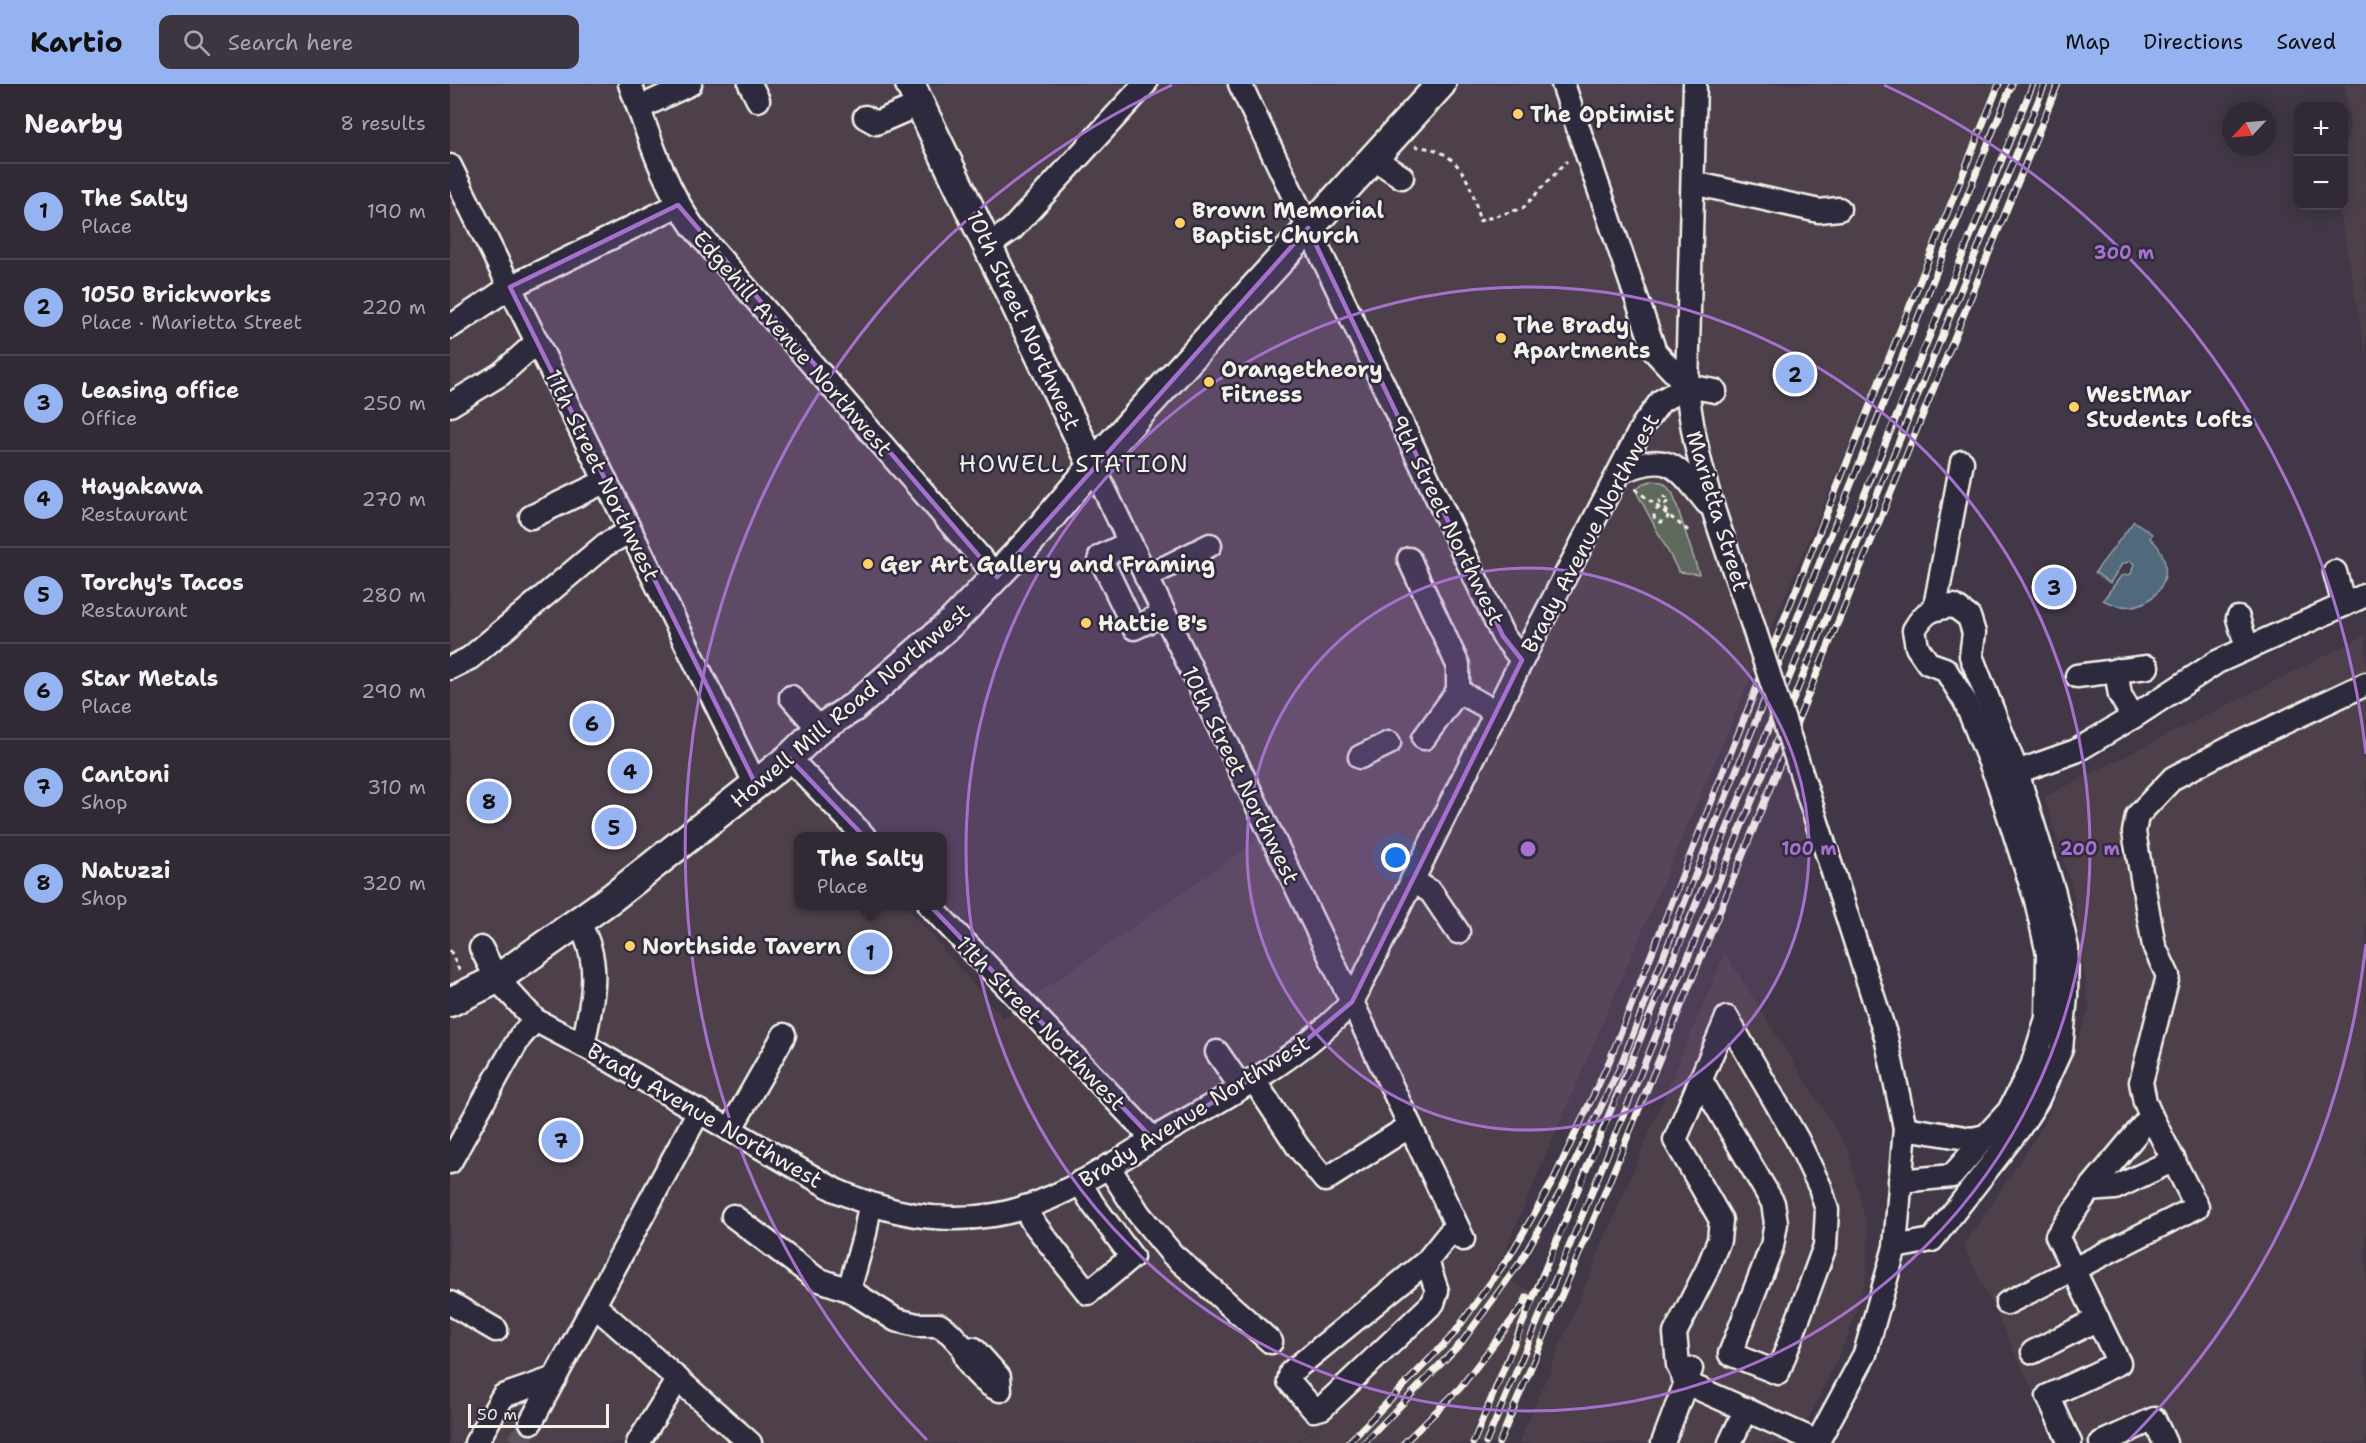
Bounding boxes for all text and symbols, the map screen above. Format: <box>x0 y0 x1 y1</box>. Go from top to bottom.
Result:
search box <box>159 15 579 69</box>
text: Kartio <box>30 23 123 61</box>
icon: search <box>180 26 213 59</box>
text: Search here <box>228 28 353 57</box>
text: Map <box>2065 28 2110 56</box>
text: Directions <box>2143 28 2243 56</box>
text: Saved <box>2276 28 2336 56</box>
place label: The Optimist <box>1530 100 1675 129</box>
north arrow <box>2222 102 2276 156</box>
map controls <box>2294 102 2348 210</box>
button: + <box>2294 102 2348 156</box>
text: Nearby <box>24 106 123 141</box>
marker: The Optimist <box>1511 107 1525 121</box>
text: 8 results <box>340 110 426 136</box>
button: − <box>2294 156 2348 210</box>
text: The Salty <box>81 184 188 213</box>
place label: Brown Memorial Baptist Church <box>1192 196 1384 250</box>
text: 1 <box>39 198 48 224</box>
text: 190 m <box>367 198 426 224</box>
street label: 10th Street Northwest <box>960 206 1087 435</box>
text: Place <box>81 213 132 239</box>
marker: Brown Memorial Baptist Church <box>1173 216 1187 230</box>
street label: Edgehill Avenue Northwest <box>686 224 899 462</box>
text: 300 m <box>2094 241 2155 265</box>
text: 1050 Brickworks <box>81 280 271 309</box>
text: 2 <box>37 294 51 320</box>
text: 220 m <box>362 294 426 320</box>
text: Place · Marietta Street <box>81 309 302 335</box>
place label: The Brady Apartments <box>1513 311 1651 365</box>
marker: The Brady Apartments <box>1494 331 1508 345</box>
pin: 2 <box>1776 352 1814 396</box>
place label: Orangetheory Fitness <box>1221 355 1383 409</box>
street label: 11th Street Northwest <box>539 364 667 586</box>
marker: Orangetheory Fitness <box>1202 375 1216 389</box>
text: Leasing office <box>81 376 239 405</box>
place label: WestMar Students Lofts <box>2086 380 2253 434</box>
text: 3 <box>37 390 51 416</box>
text: 250 m <box>362 390 426 416</box>
marker: WestMar Students Lofts <box>2067 400 2081 414</box>
text: Office <box>81 405 137 431</box>
street label: Brady Avenue Northwest <box>1515 408 1666 658</box>
street label: 9th Street Northwest <box>1384 410 1511 630</box>
street label: Marietta Street <box>1679 427 1756 595</box>
district label: HOWELL STATION <box>959 448 1189 480</box>
text: Hayakawa <box>81 472 203 501</box>
text: 4 <box>37 486 51 512</box>
text: 270 m <box>362 486 426 512</box>
text: Restaurant <box>81 501 188 527</box>
place label: Ger Art Gallery and Framing <box>880 550 1215 579</box>
marker: Ger Art Gallery and Framing <box>861 557 875 571</box>
pin: 3 <box>2034 564 2074 610</box>
text: Torchy's Tacos <box>81 568 244 597</box>
text: 5 <box>37 582 50 608</box>
text: 280 m <box>361 582 426 608</box>
street label: Howell Mill Road Northwest <box>724 596 976 814</box>
text: Restaurant <box>81 597 188 623</box>
place label: Hattie B's <box>1098 609 1207 638</box>
marker: Hattie B's <box>1079 616 1093 630</box>
street label: 10th Street Northwest <box>1175 661 1306 889</box>
text: Star Metals <box>81 664 218 693</box>
text: 6 <box>37 678 51 704</box>
text: 290 m <box>361 678 426 704</box>
text: Place <box>81 693 132 719</box>
pin: 6 <box>572 700 612 746</box>
pin: 4 <box>610 748 650 794</box>
text: Cantoni <box>81 760 170 789</box>
text: 7 <box>37 774 51 800</box>
text: 310 m <box>367 774 426 800</box>
pin: 8 <box>470 778 508 824</box>
text: Shop <box>81 789 128 815</box>
pin: 5 <box>594 804 634 850</box>
popup <box>794 832 947 910</box>
text: 100 m <box>1781 837 1837 861</box>
text: 200 m <box>2060 837 2121 861</box>
centre of rings <box>1518 839 1538 859</box>
your location <box>1381 843 1410 872</box>
text: The Salty <box>817 844 924 873</box>
text: Natuzzi <box>81 856 171 885</box>
text: 8 <box>37 870 51 896</box>
text: 320 m <box>362 870 426 896</box>
text: Place <box>817 873 868 899</box>
text: Shop <box>81 885 128 911</box>
pin: 1 <box>850 930 890 974</box>
street label: 11th Street Northwest <box>949 930 1132 1117</box>
place label: Northside Tavern <box>642 932 842 961</box>
marker: Northside Tavern <box>623 939 637 953</box>
street label: Brady Avenue Northwest <box>1073 1028 1315 1195</box>
street label: Brady Avenue Northwest <box>582 1036 828 1195</box>
pin: 7 <box>542 1118 580 1162</box>
scale bar <box>468 1401 609 1428</box>
text: 50 m <box>477 1404 517 1425</box>

